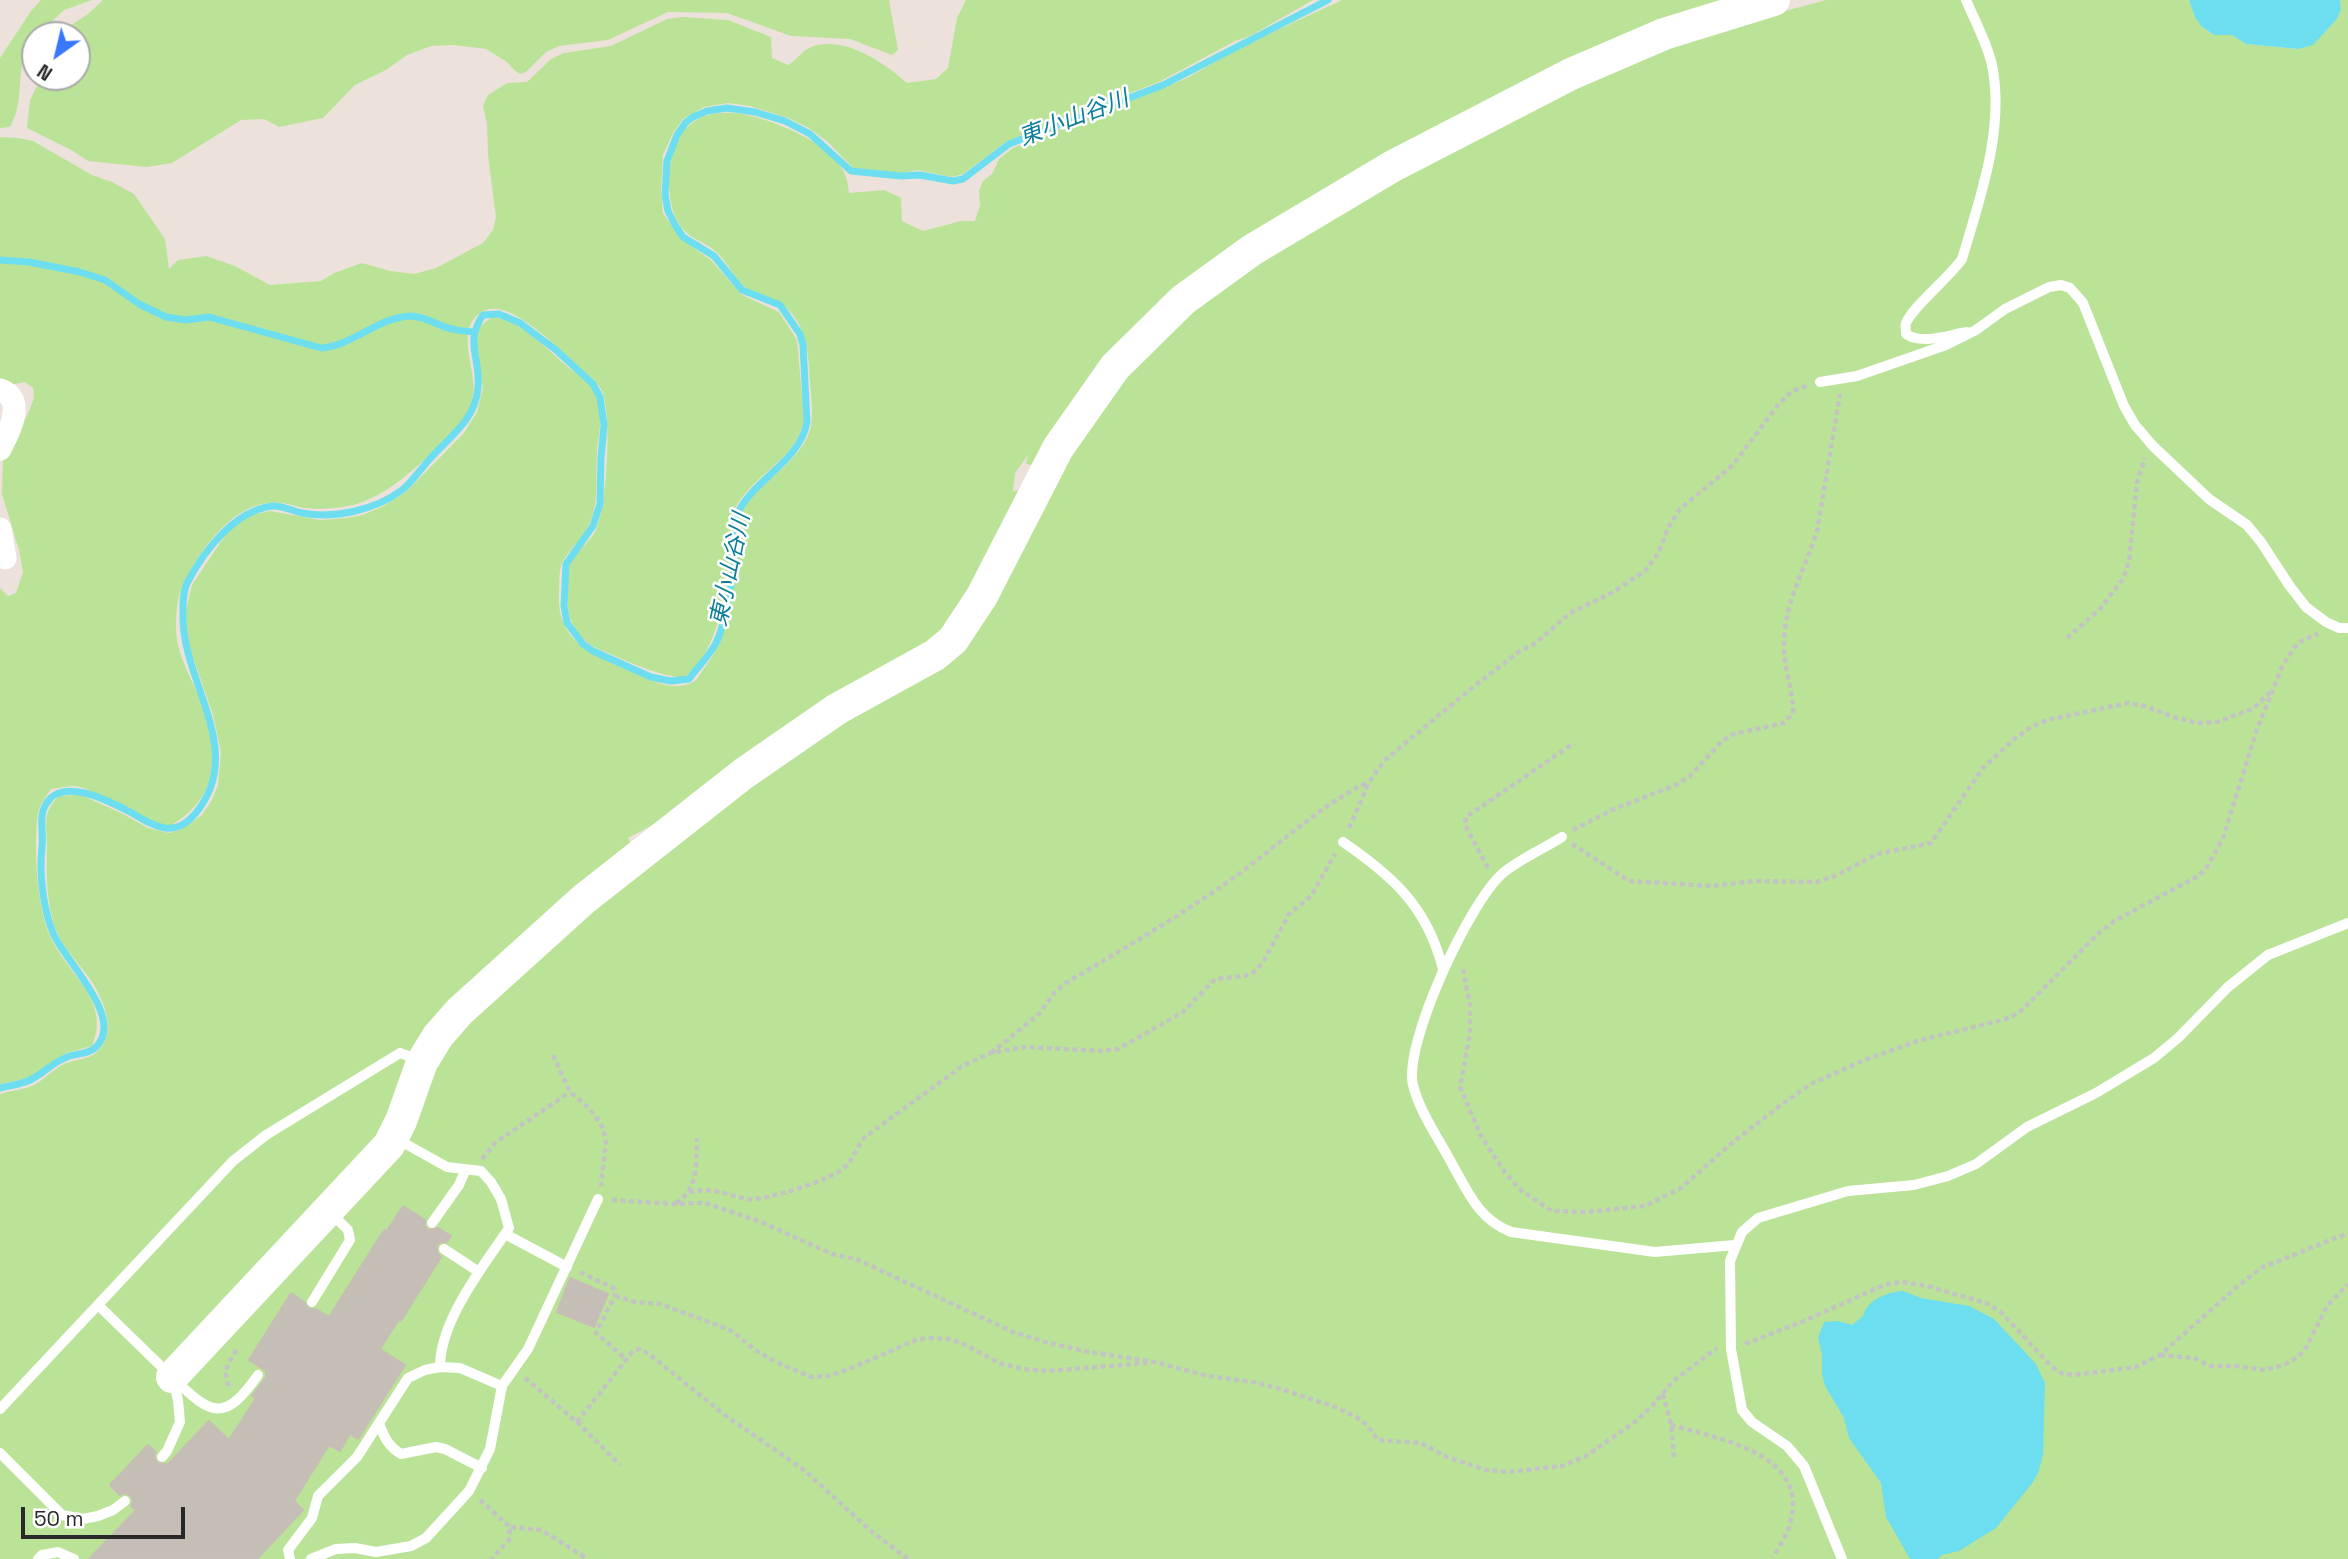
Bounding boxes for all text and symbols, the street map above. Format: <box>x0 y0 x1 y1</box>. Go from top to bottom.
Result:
north arrow <box>21 21 91 91</box>
text: N <box>33 58 57 86</box>
water label: 東小山谷川 <box>1015 86 1133 152</box>
water label: 東小山谷川 <box>706 511 756 629</box>
scale bar <box>24 1492 189 1536</box>
text: 50 m <box>34 1505 84 1532</box>

